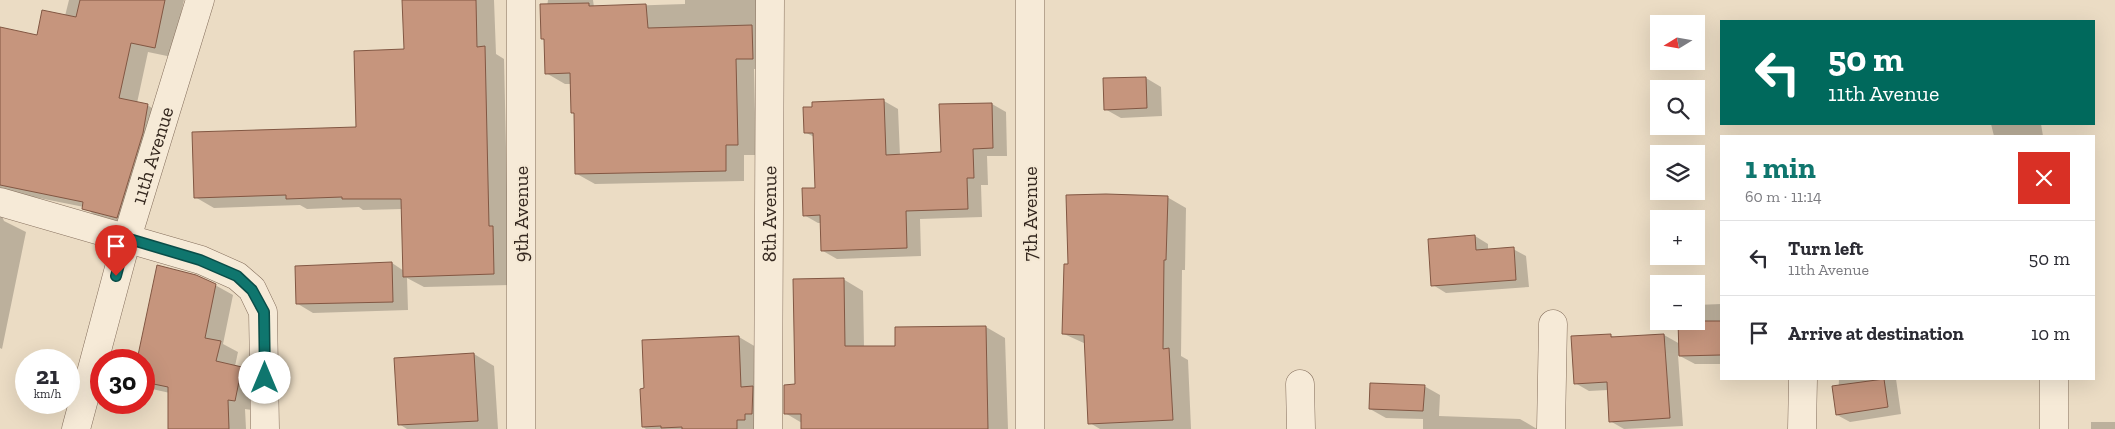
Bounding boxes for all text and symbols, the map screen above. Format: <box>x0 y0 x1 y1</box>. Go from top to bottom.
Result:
north arrow <box>1650 15 1705 70</box>
map controls <box>1650 15 1705 330</box>
text: 50 m <box>1828 38 1904 80</box>
icon: left <box>1745 40 1810 105</box>
button: search <box>1650 80 1705 135</box>
text: 11th Avenue <box>1828 80 1939 107</box>
street label: 11th Avenue <box>126 104 179 207</box>
button: layers <box>1650 145 1705 200</box>
text: 1 min <box>1745 150 1816 186</box>
button: close <box>2018 152 2070 204</box>
street label: 9th Avenue <box>509 166 533 262</box>
street label: 8th Avenue <box>757 166 781 262</box>
street label: 7th Avenue <box>1018 166 1042 262</box>
text: 60 m · 11:14 <box>1745 187 1822 206</box>
button: + <box>1650 210 1705 265</box>
pin <box>95 225 137 276</box>
icon: arrive <box>102 232 130 260</box>
text: Turn left <box>1788 237 1863 260</box>
icon: left <box>1745 244 1773 272</box>
text: 50 m <box>2029 247 2070 270</box>
text: 11th Avenue <box>1788 260 1869 279</box>
button: − <box>1650 275 1705 330</box>
icon: arrive <box>1745 319 1773 347</box>
text: Arrive at destination <box>1788 322 1964 345</box>
text: 10 m <box>2031 322 2070 345</box>
speed limit sign: 30 <box>90 349 155 414</box>
position arrow <box>238 351 290 403</box>
text: 21 <box>36 360 59 390</box>
text: km/h <box>34 387 61 401</box>

